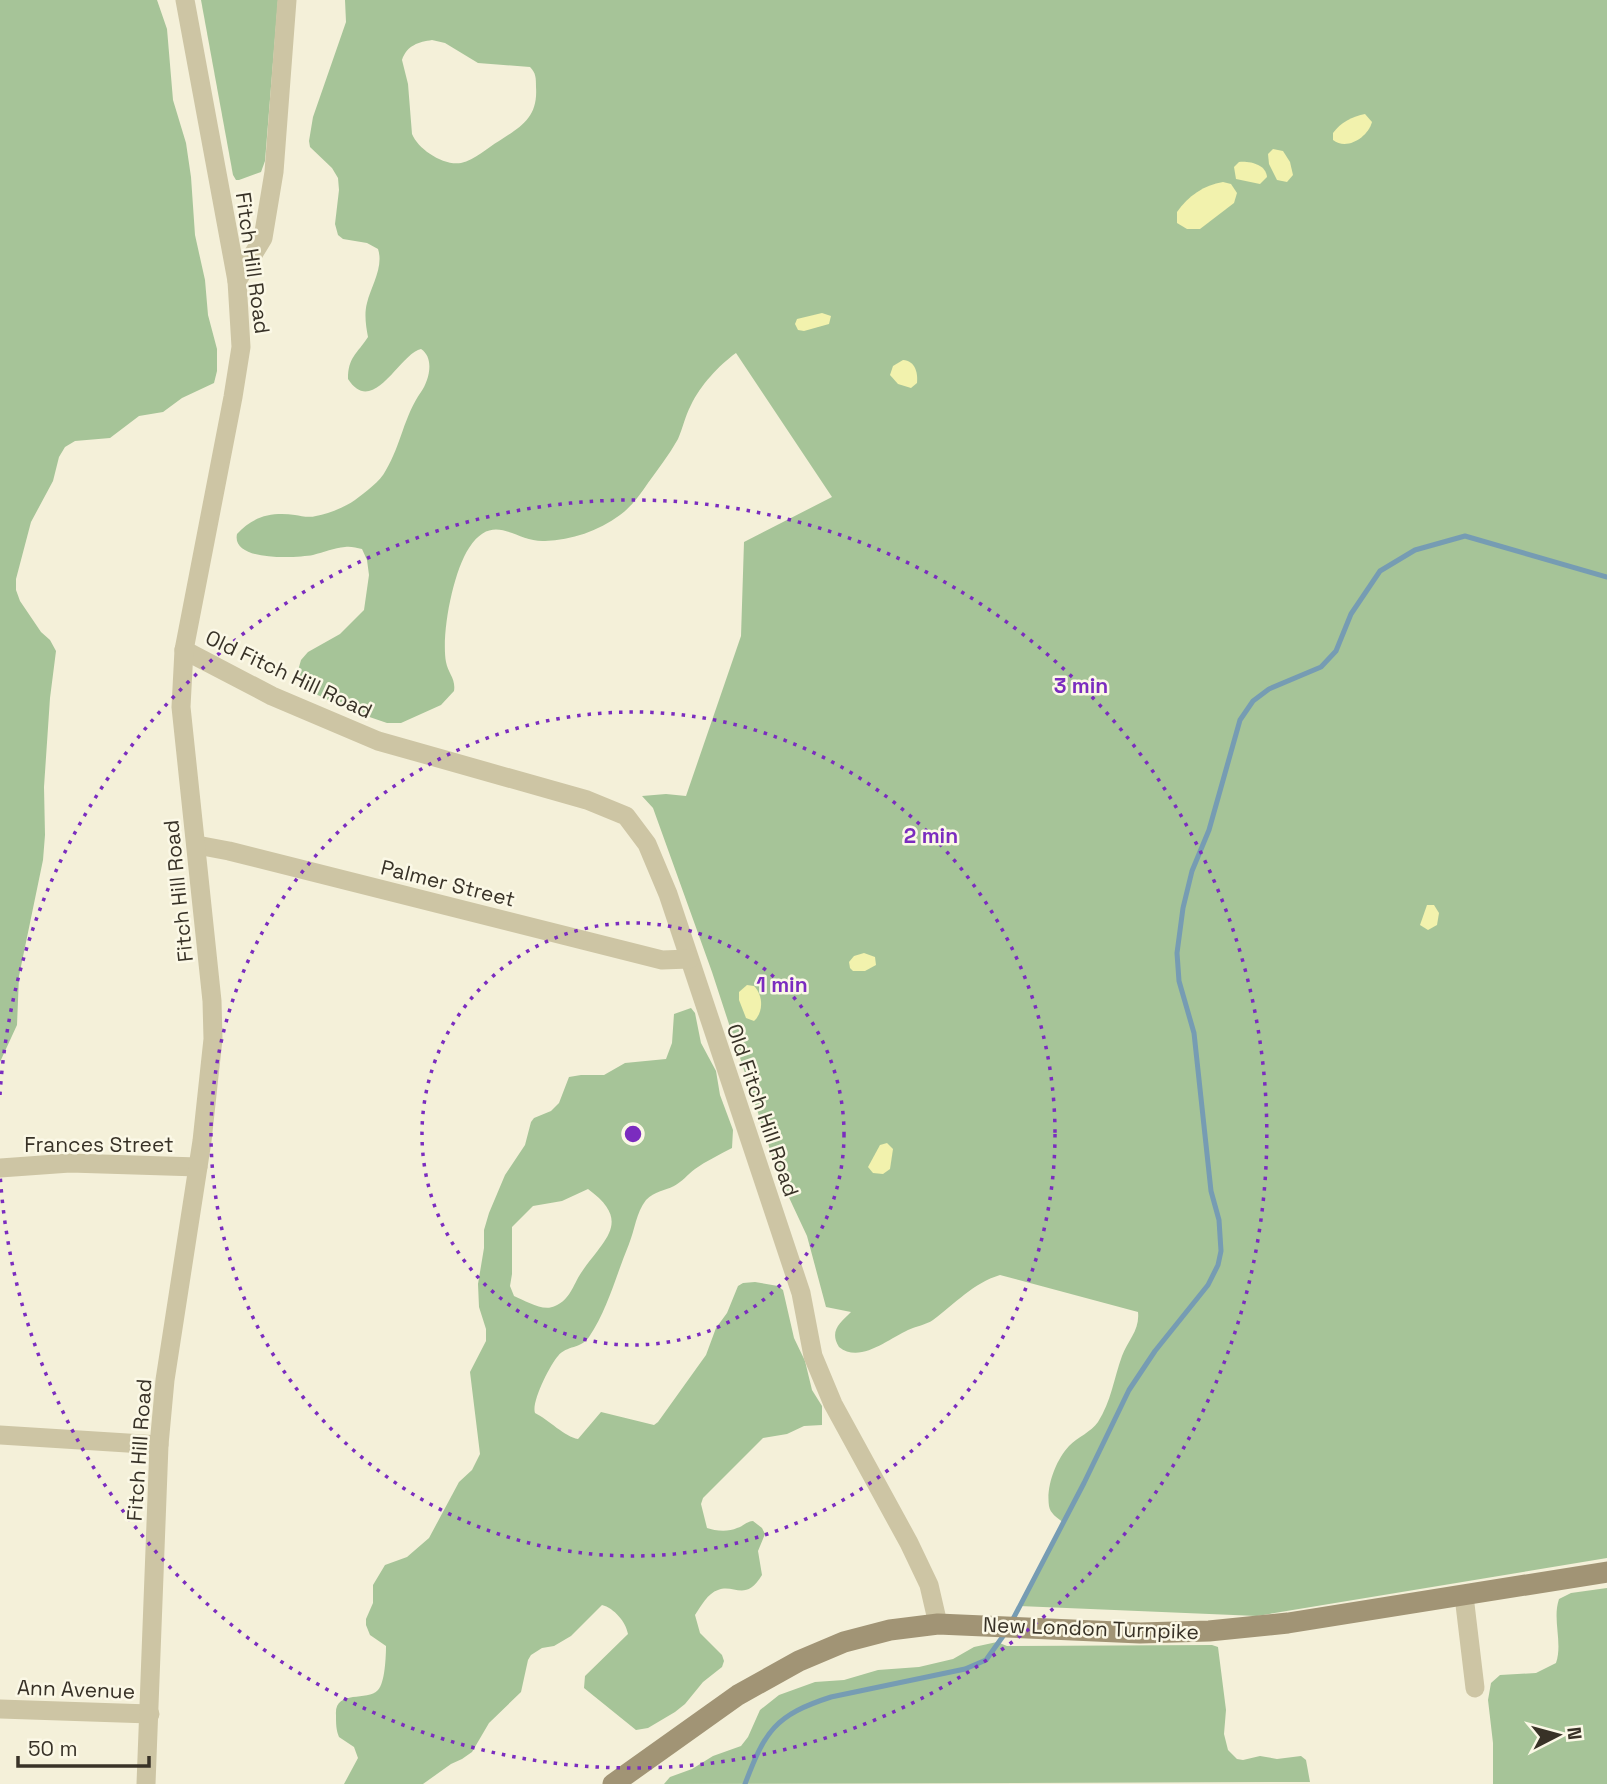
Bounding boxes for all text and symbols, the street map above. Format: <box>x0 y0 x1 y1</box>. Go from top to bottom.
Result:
street label: Fitch Hill Road <box>230 190 276 336</box>
street label: Old Fitch Hill Road <box>201 624 377 724</box>
text: 3 min <box>1054 672 1108 699</box>
street label: Fitch Hill Road <box>157 819 199 963</box>
text: 2 min <box>904 822 958 849</box>
street label: Palmer Street <box>378 853 518 913</box>
text: 1 min <box>756 971 808 998</box>
street label: Old Fitch Hill Road <box>721 1020 805 1200</box>
centre of rings <box>621 1122 645 1146</box>
street label: Frances Street <box>24 1131 174 1158</box>
street label: Fitch Hill Road <box>121 1378 157 1522</box>
street label: New London Turnpike <box>983 1611 1199 1645</box>
street label: Ann Avenue <box>16 1673 136 1705</box>
north arrow <box>1523 1700 1593 1770</box>
scale bar <box>18 1724 149 1768</box>
text: N <box>1561 1726 1588 1741</box>
text: 50 m <box>28 1735 78 1762</box>

